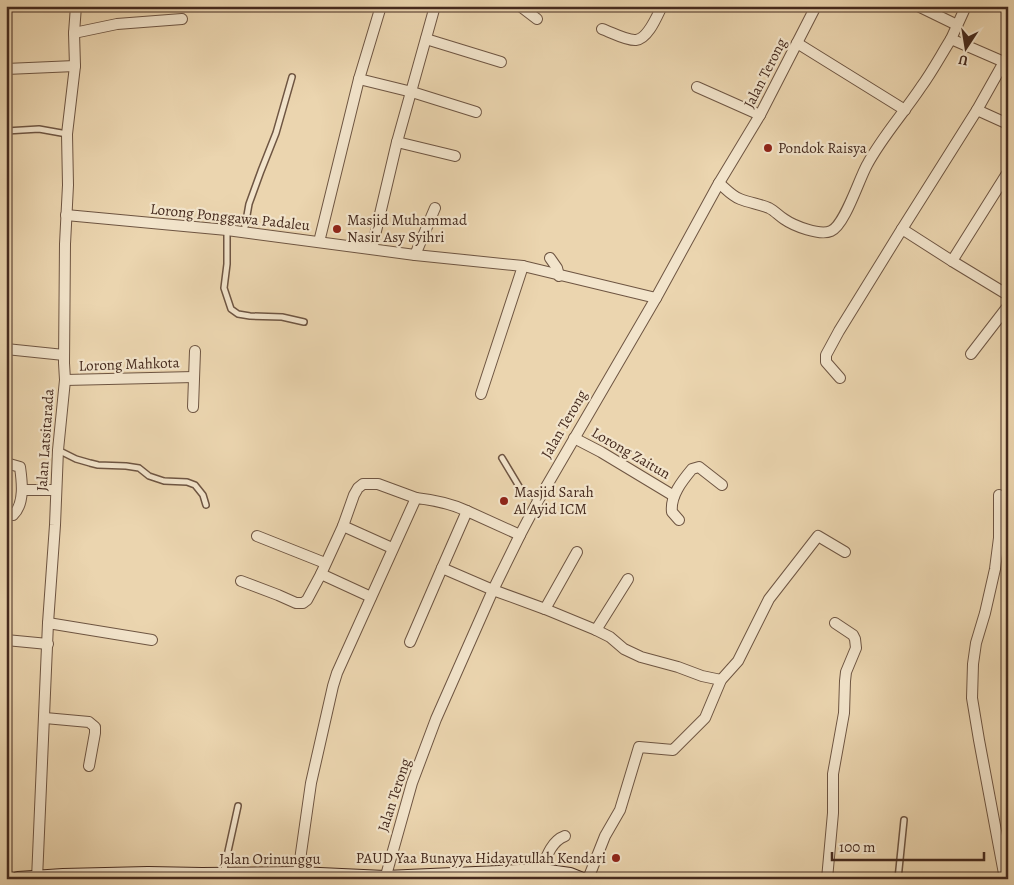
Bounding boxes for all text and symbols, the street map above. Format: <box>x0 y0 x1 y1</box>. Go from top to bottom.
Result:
north arrow <box>942 22 992 72</box>
street label: Jalan Terong <box>739 34 791 111</box>
text: U <box>957 50 970 70</box>
place label: Pondok Raisya <box>778 138 867 158</box>
marker: Pondok Raisya <box>762 142 774 154</box>
street label: Lorong Ponggawa Padaleu <box>149 199 312 235</box>
place label: Masjid Muhammad Nasir Asy Syihri <box>347 210 468 247</box>
marker: Masjid Muhammad Nasir Asy Syihri <box>331 223 343 235</box>
street label: Lorong Mahkota <box>78 352 180 376</box>
street label: Jalan Terong <box>536 386 592 462</box>
street label: Jalan Latsitarada <box>31 388 59 492</box>
street label: Lorong Zaitun <box>588 422 674 484</box>
place label: Masjid Sarah Al Ayid ICM <box>513 482 594 519</box>
marker: Masjid Sarah Al Ayid ICM <box>498 495 510 507</box>
street label: Jalan Terong <box>373 755 415 834</box>
scale bar <box>832 830 984 862</box>
text: 100 m <box>839 837 876 857</box>
place label: PAUD Yaa Bunayya Hidayatullah Kendari <box>356 848 606 868</box>
street label: Jalan Orinunggu <box>219 849 322 869</box>
marker: PAUD Yaa Bunayya Hidayatullah Kendari <box>610 852 622 864</box>

